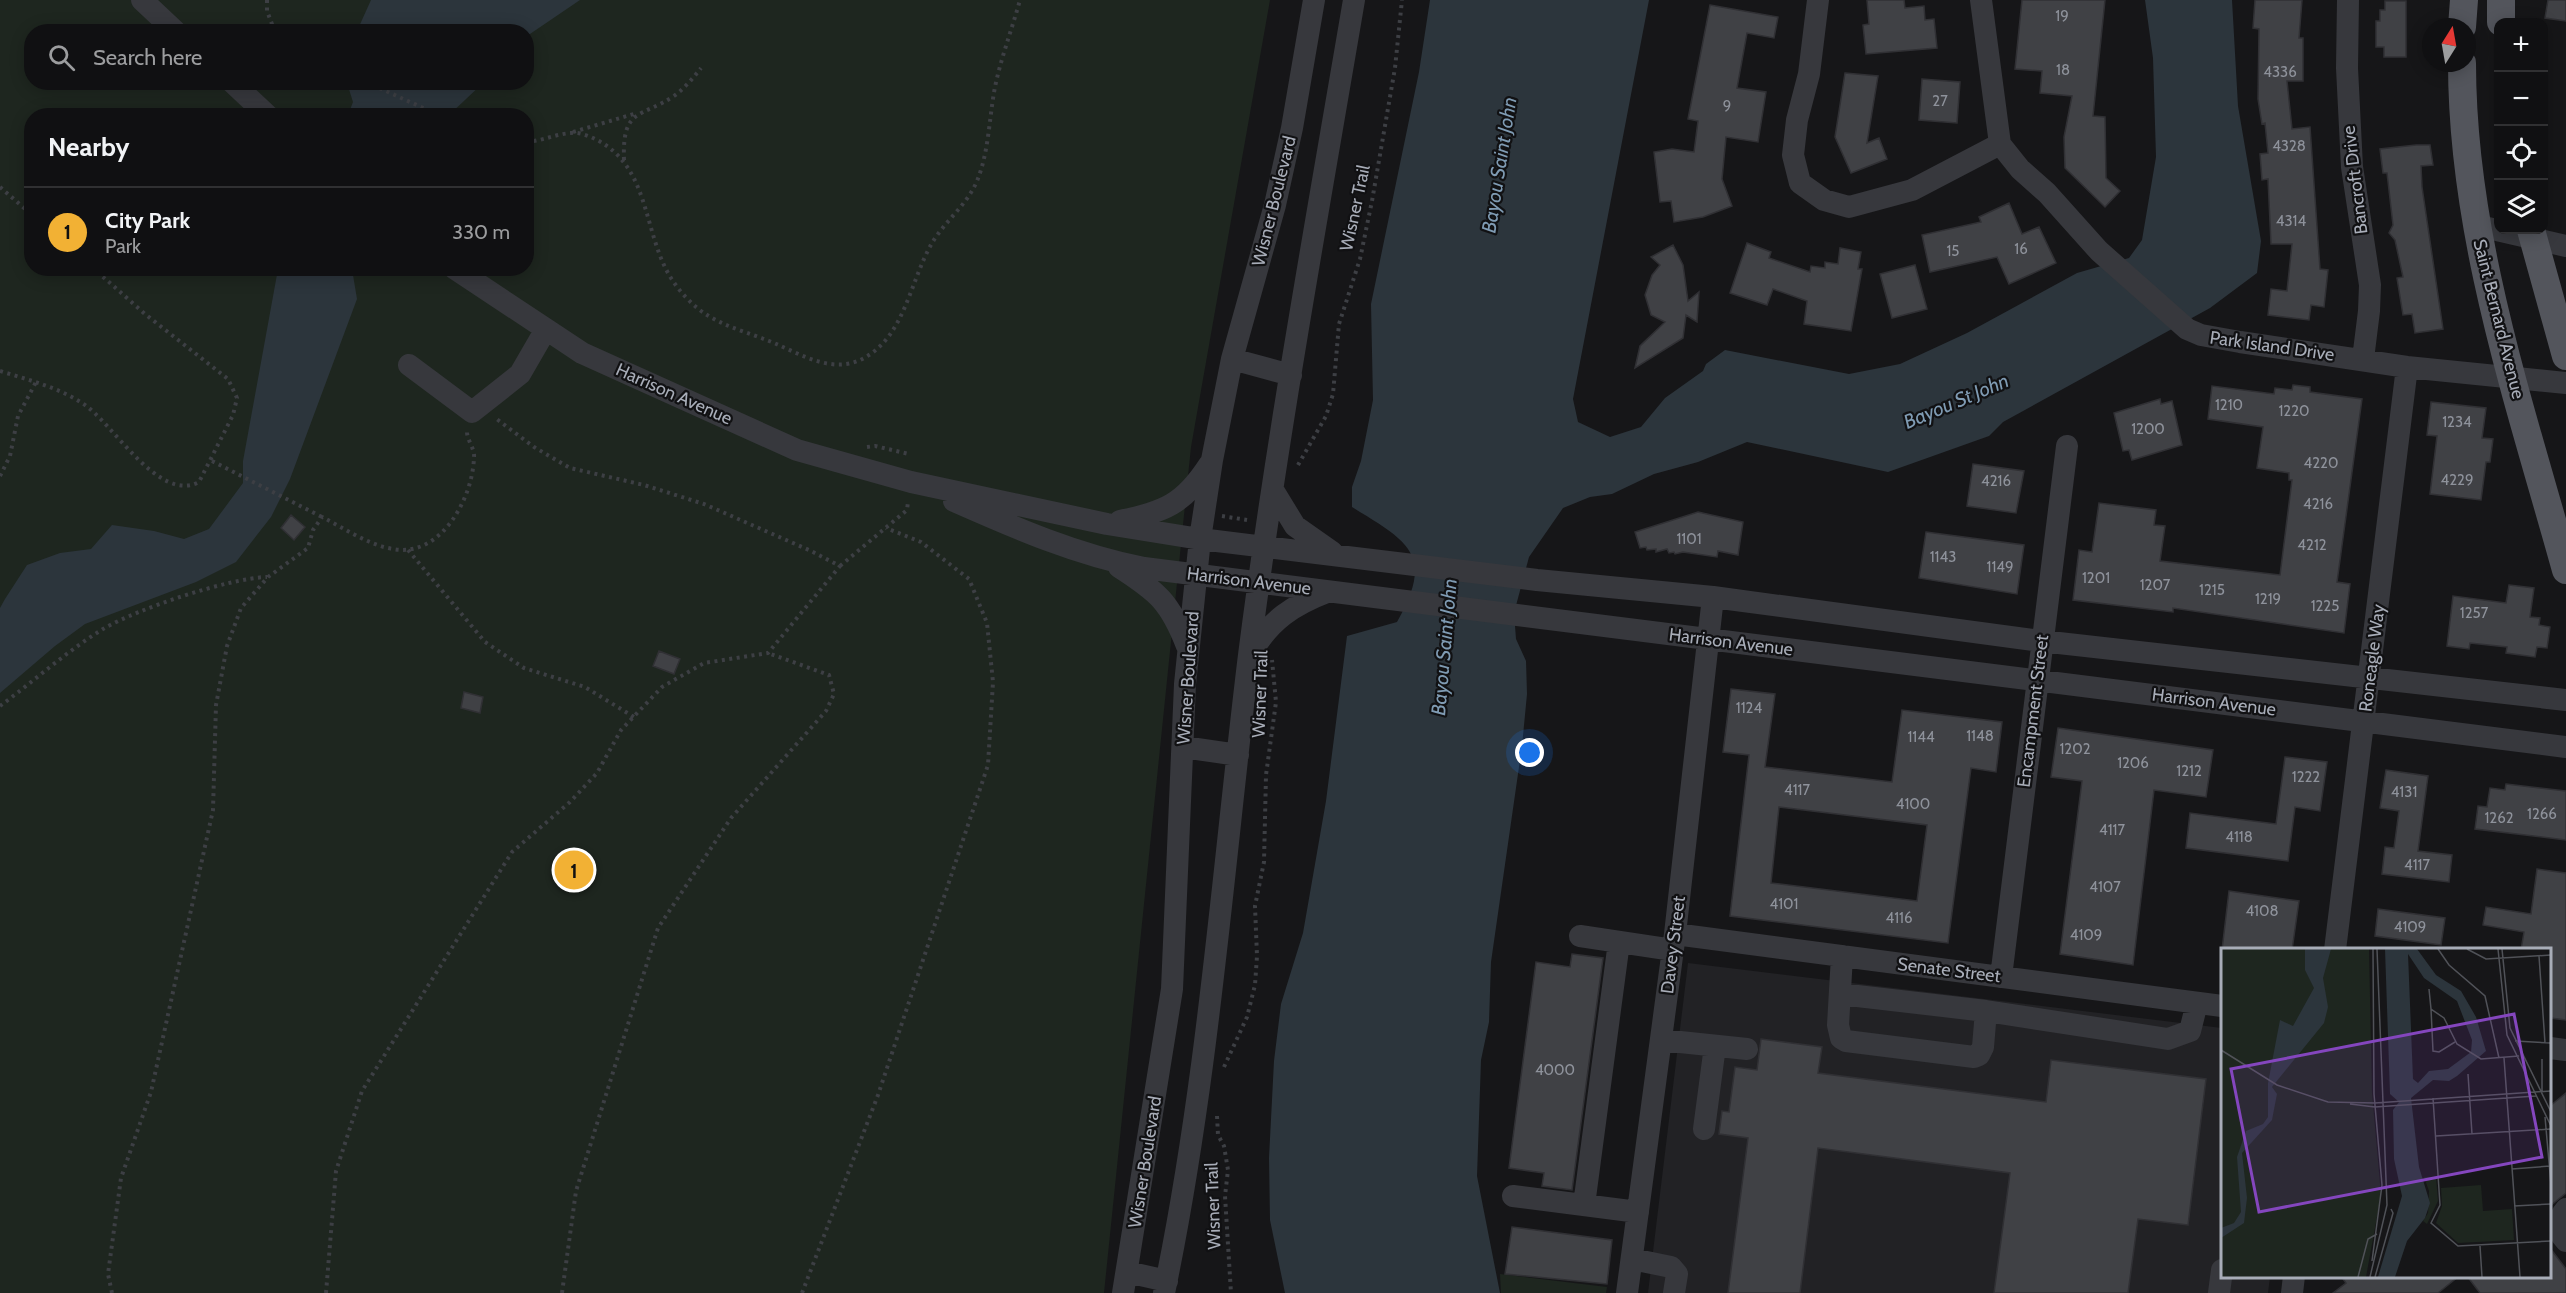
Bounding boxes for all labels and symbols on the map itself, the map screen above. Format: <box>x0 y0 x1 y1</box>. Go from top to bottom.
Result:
house number: 19 <box>2055 7 2069 25</box>
north arrow <box>2422 18 2476 72</box>
house number: 18 <box>2056 61 2070 79</box>
house number: 4336 <box>2263 63 2297 81</box>
house number: 27 <box>1932 92 1948 110</box>
water label: Bayou Saint John <box>1476 95 1522 235</box>
house number: 9 <box>1723 97 1731 115</box>
street label: Bancroft Drive <box>2337 124 2373 236</box>
street label: Wisner Boulevard <box>1247 134 1301 268</box>
house number: 4328 <box>2272 137 2306 155</box>
street label: Wisner Trail <box>1335 162 1375 253</box>
house number: 4314 <box>2276 212 2306 230</box>
street label: Saint Bernard Avenue <box>2468 237 2530 401</box>
house number: 16 <box>2014 240 2028 258</box>
house number: 15 <box>1946 242 1960 260</box>
street label: Park Island Drive <box>2208 326 2336 366</box>
street label: Harrison Avenue <box>612 359 736 429</box>
water label: Bayou St John <box>1900 368 2012 434</box>
house number: 1210 <box>2215 396 2243 414</box>
house number: 1220 <box>2278 402 2310 420</box>
house number: 1234 <box>2442 413 2472 431</box>
house number: 1200 <box>2131 420 2165 438</box>
house number: 4220 <box>2304 454 2338 472</box>
house number: 4229 <box>2441 471 2473 489</box>
house number: 4216 <box>1981 472 2011 490</box>
house number: 4216 <box>2303 495 2333 513</box>
house number: 1101 <box>1676 530 1702 548</box>
house number: 4212 <box>2297 536 2327 554</box>
house number: 1143 <box>1930 548 1956 566</box>
house number: 1149 <box>1987 558 2013 576</box>
street label: Harrison Avenue <box>1186 562 1312 600</box>
house number: 1201 <box>2082 569 2110 587</box>
house number: 1207 <box>2140 576 2171 594</box>
water label: Bayou Saint John <box>1426 578 1462 716</box>
house number: 1215 <box>2199 581 2225 599</box>
house number: 1219 <box>2255 590 2281 608</box>
house number: 1225 <box>2311 597 2339 615</box>
street label: Roneagle Way <box>2354 603 2390 713</box>
house number: 1257 <box>2460 604 2489 622</box>
street label: Wisner Boulevard <box>1172 611 1204 745</box>
street label: Harrison Avenue <box>1668 623 1794 661</box>
street label: Encampment Street <box>2013 633 2053 789</box>
street label: Wisner Trail <box>1247 649 1273 738</box>
street label: Harrison Avenue <box>2151 683 2277 721</box>
house number: 1124 <box>1736 699 1762 717</box>
house number: 1148 <box>1966 727 1994 745</box>
house number: 1144 <box>1907 728 1935 746</box>
your location <box>1515 738 1544 767</box>
house number: 1202 <box>2059 740 2091 758</box>
house number: 1206 <box>2117 754 2149 772</box>
house number: 1212 <box>2176 762 2202 780</box>
house number: 1222 <box>2292 768 2320 786</box>
house number: 4117 <box>1784 781 1810 799</box>
house number: 4131 <box>2391 783 2417 801</box>
house number: 4100 <box>1896 795 1930 813</box>
house number: 1266 <box>2527 805 2557 823</box>
house number: 1262 <box>2484 809 2514 827</box>
house number: 4117 <box>2099 821 2125 839</box>
house number: 4118 <box>2225 828 2253 846</box>
pin: 1 <box>554 848 594 892</box>
house number: 4117 <box>2404 856 2430 874</box>
house number: 4107 <box>2089 878 2121 896</box>
street label: Davey Street <box>1656 895 1690 995</box>
house number: 4101 <box>1770 895 1798 913</box>
house number: 4108 <box>2245 902 2279 920</box>
house number: 4116 <box>1886 909 1912 927</box>
house number: 4109 <box>2394 918 2426 936</box>
house number: 4109 <box>2070 926 2102 944</box>
inset map <box>2221 948 2551 1278</box>
street label: Senate Street <box>1896 953 2002 987</box>
house number: 4000 <box>1535 1061 1575 1079</box>
street label: Wisner Boulevard <box>1124 1094 1166 1230</box>
street label: Wisner Trail <box>1200 1161 1226 1250</box>

